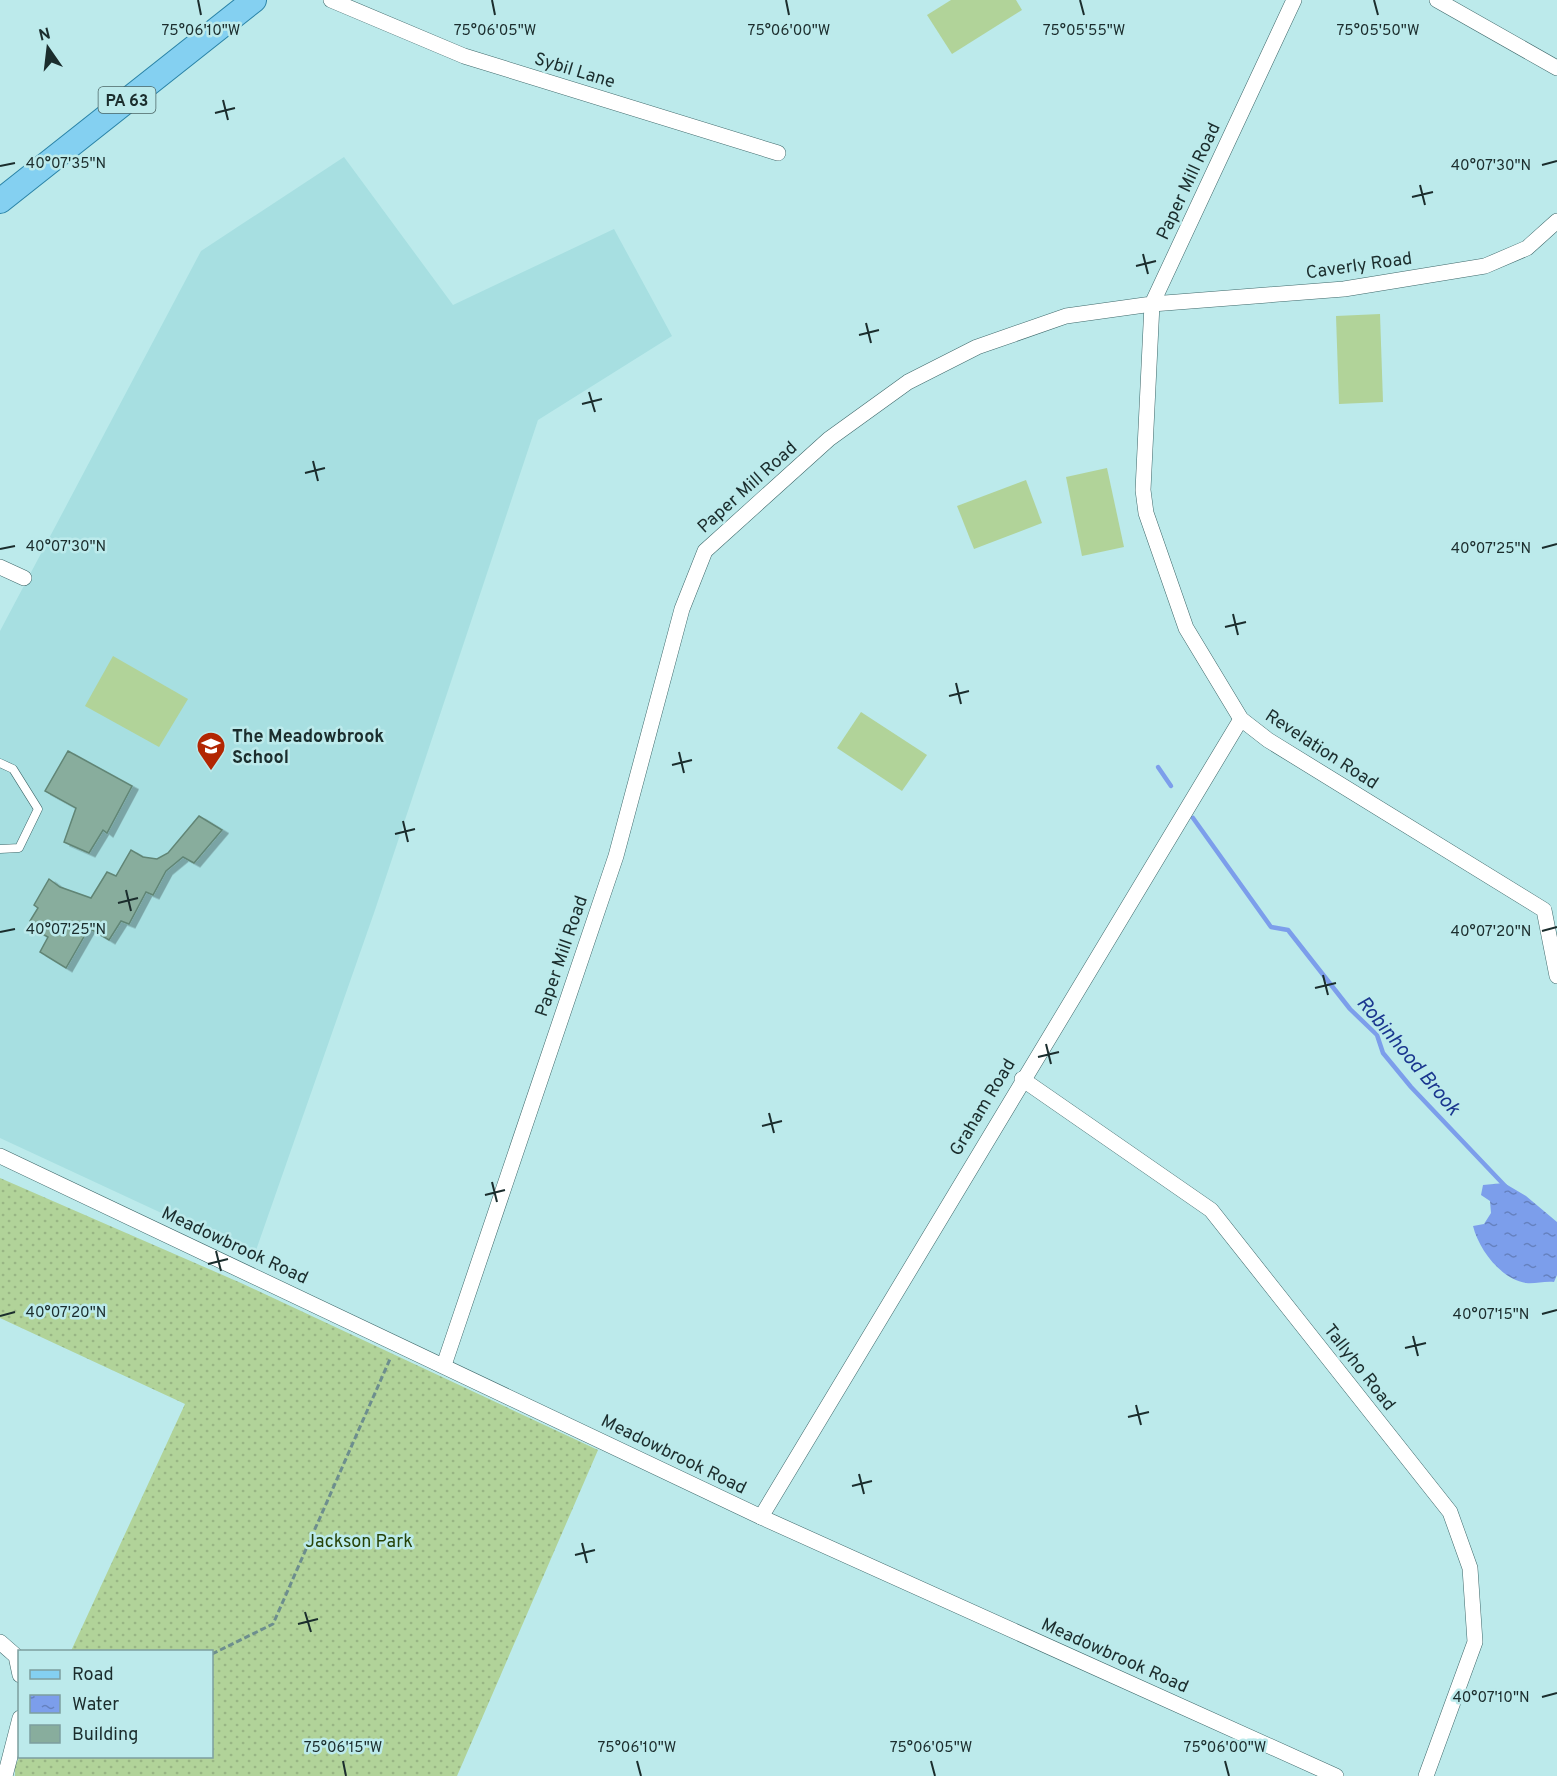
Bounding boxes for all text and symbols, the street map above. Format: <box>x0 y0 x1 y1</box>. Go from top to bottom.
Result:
north arrow <box>18 18 78 78</box>
text: 75°06'10"W <box>162 22 240 41</box>
text: 75°06'05"W <box>454 22 536 41</box>
text: 75°06'00"W <box>748 22 830 41</box>
text: 75°05'55"W <box>1043 22 1125 41</box>
text: 75°05'50"W <box>1337 22 1420 41</box>
text: N <box>37 24 53 46</box>
street label: Sybil Lane <box>531 48 618 95</box>
road number: PA 63 <box>98 87 156 113</box>
street label: Paper Mill Road <box>1152 119 1227 244</box>
text: 40°07'35"N <box>26 155 106 174</box>
text: 40°07'30"N <box>1451 157 1531 176</box>
street label: Caverly Road <box>1305 248 1414 285</box>
street label: Paper Mill Road <box>693 437 803 539</box>
text: 40°07'30"N <box>26 538 106 557</box>
text: 40°07'25"N <box>1451 540 1531 559</box>
street label: Revelation Road <box>1260 705 1382 795</box>
place label: The Meadowbrook School <box>232 726 384 770</box>
school or university icon: The Meadowbrook School <box>195 730 227 772</box>
street label: Paper Mill Road <box>531 893 594 1020</box>
text: 40°07'25"N <box>26 921 106 940</box>
text: 40°07'20"N <box>1451 923 1531 942</box>
water label: Robinhood Brook <box>1350 991 1466 1122</box>
street label: Graham Road <box>945 1055 1021 1161</box>
street label: Meadowbrook Road <box>157 1202 311 1290</box>
text: 40°07'20"N <box>26 1304 106 1323</box>
text: 40°07'15"N <box>1453 1306 1529 1325</box>
street label: Tallyho Road <box>1318 1320 1400 1416</box>
street label: Meadowbrook Road <box>597 1410 750 1501</box>
park label: Jackson Park <box>305 1531 413 1554</box>
street label: Meadowbrook Road <box>1037 1614 1192 1699</box>
legend <box>18 1650 213 1758</box>
text: Road <box>72 1664 114 1687</box>
text: 40°07'10"N <box>1452 1689 1530 1708</box>
text: Water <box>72 1694 119 1717</box>
text: Building <box>72 1724 138 1747</box>
text: 75°06'15"W <box>304 1739 382 1758</box>
text: 75°06'10"W <box>598 1739 676 1758</box>
text: 75°06'05"W <box>890 1739 972 1758</box>
text: 75°06'00"W <box>1184 1739 1266 1758</box>

